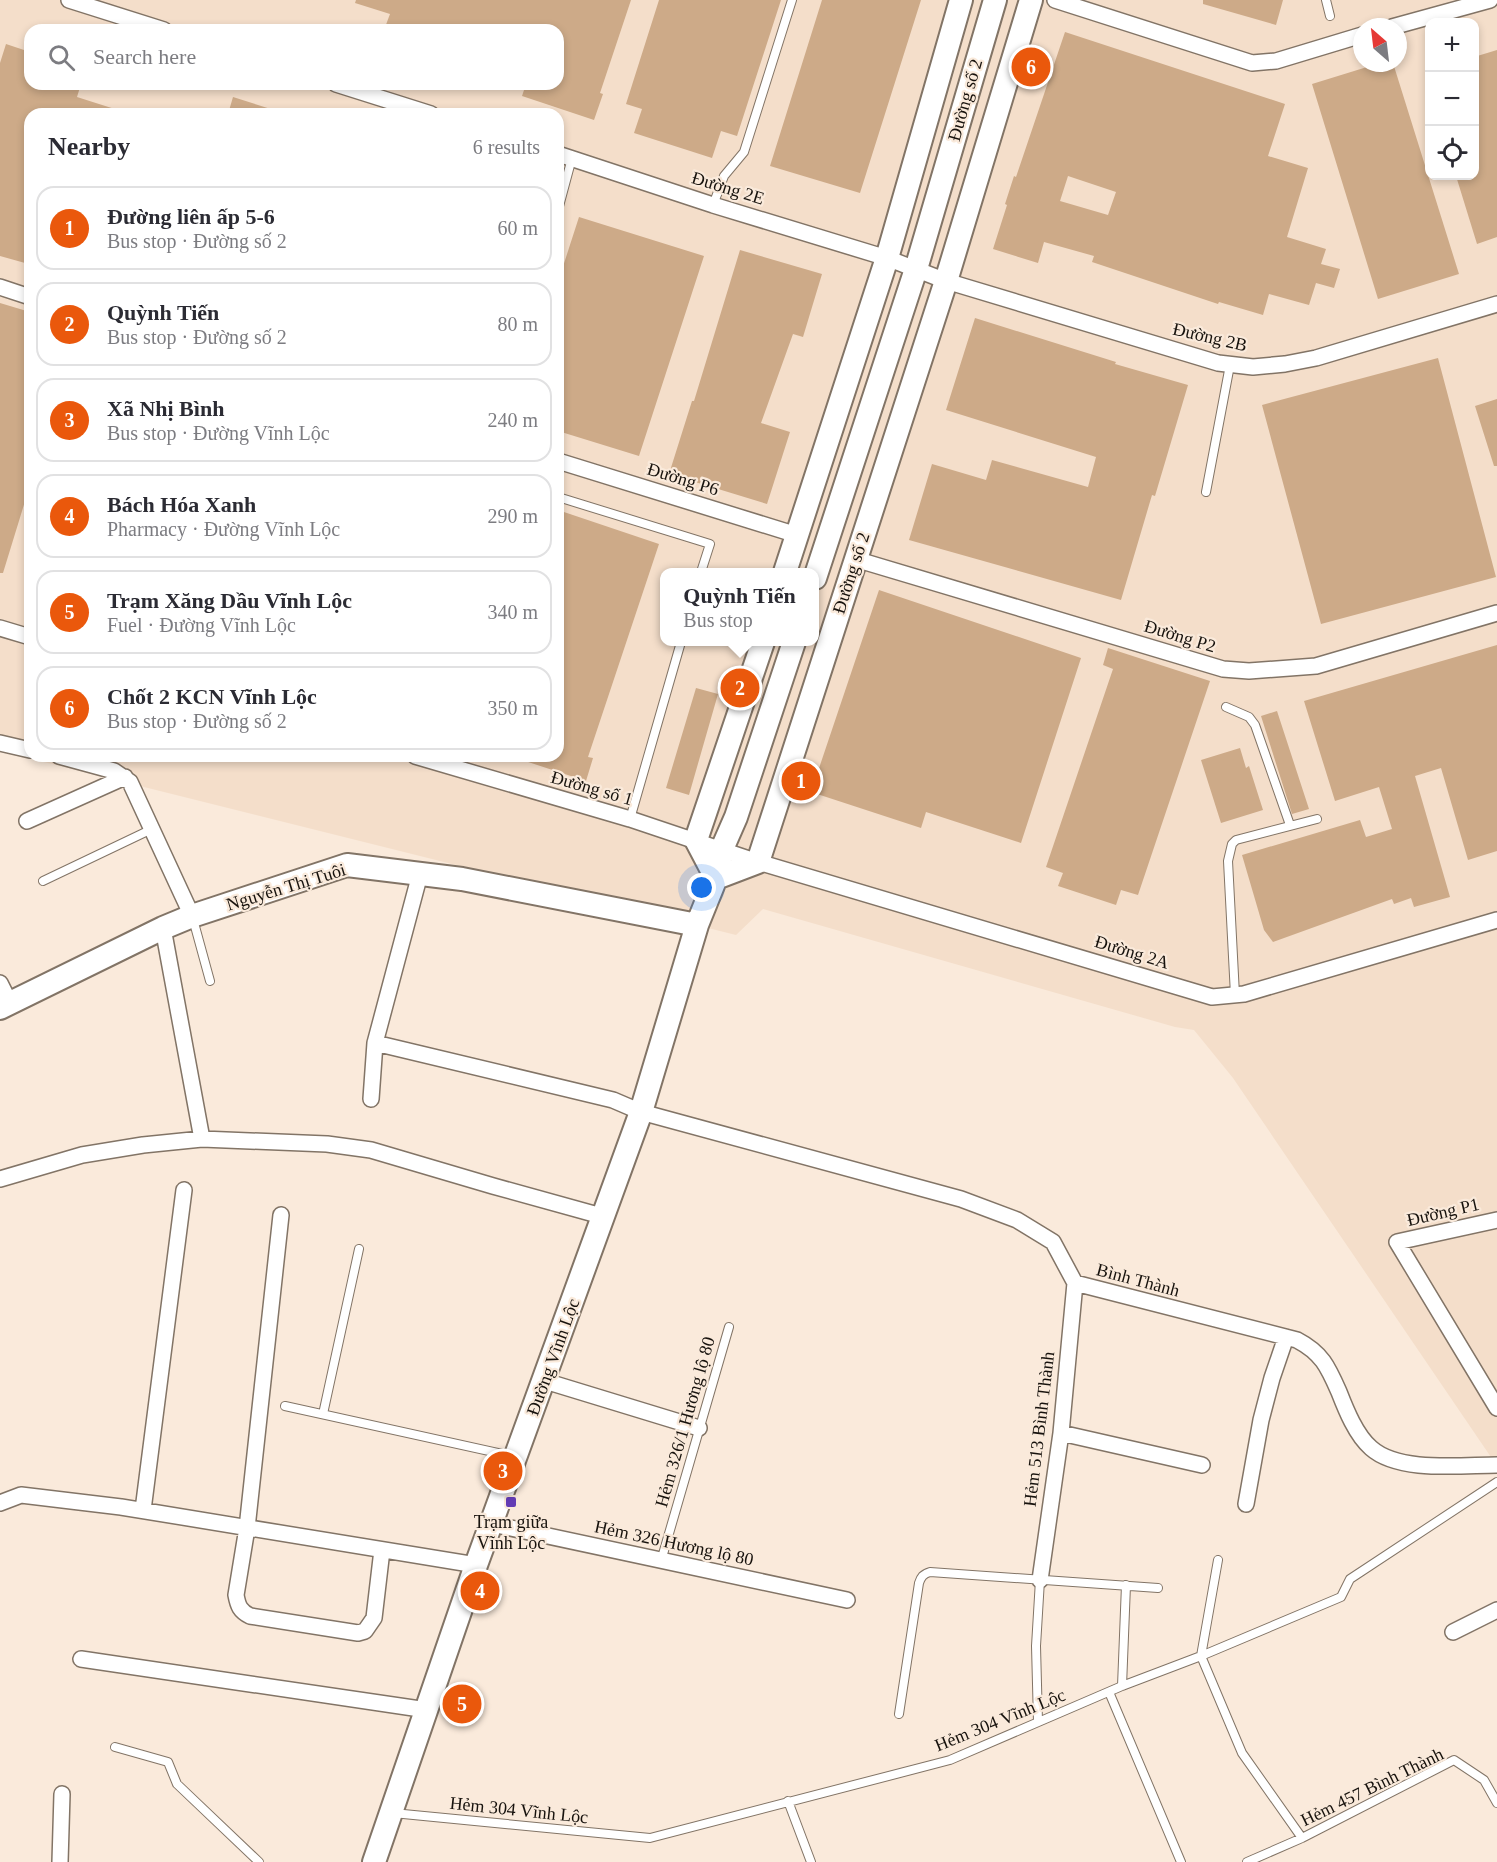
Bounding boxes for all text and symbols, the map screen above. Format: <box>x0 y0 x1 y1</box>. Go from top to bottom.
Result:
north arrow <box>1353 18 1407 72</box>
map controls <box>1425 18 1479 180</box>
button: + <box>1425 18 1479 72</box>
search box <box>24 24 564 90</box>
icon: search <box>45 41 78 74</box>
text: Search here <box>93 44 196 69</box>
pin: 6 <box>1012 44 1050 90</box>
street label: Đường số 2 <box>944 57 986 143</box>
button: − <box>1425 72 1479 126</box>
button: locate <box>1425 126 1479 180</box>
text: Nearby <box>48 132 130 161</box>
text: 6 results <box>473 136 540 158</box>
street label: Đường 2E <box>689 168 767 208</box>
text: Đường liên ấp 5-6 <box>107 204 275 229</box>
text: 1 <box>65 217 75 239</box>
text: 60 m <box>497 217 538 239</box>
text: Bus stop · Đường số 2 <box>107 230 287 252</box>
text: Quỳnh Tiến <box>107 300 219 325</box>
text: 2 <box>65 313 75 335</box>
text: 80 m <box>497 313 538 335</box>
street label: Đường 2B <box>1171 319 1249 355</box>
text: Bus stop · Đường số 2 <box>107 326 287 348</box>
text: Xã Nhị Bình <box>107 396 224 421</box>
text: 3 <box>65 409 75 431</box>
text: 240 m <box>487 409 538 431</box>
text: Bus stop · Đường Vĩnh Lộc <box>107 422 330 444</box>
street label: Đường P6 <box>645 459 721 499</box>
text: Bách Hóa Xanh <box>107 492 256 517</box>
text: 4 <box>65 505 75 527</box>
text: 290 m <box>487 505 538 527</box>
text: Pharmacy · Đường Vĩnh Lộc <box>107 518 340 540</box>
street label: Đường số 2 <box>828 530 874 616</box>
popup <box>660 568 819 646</box>
text: Quỳnh Tiến <box>683 583 796 608</box>
text: Trạm Xăng Dầu Vĩnh Lộc <box>107 588 352 613</box>
text: 5 <box>65 601 75 623</box>
text: 340 m <box>487 601 538 623</box>
text: Bus stop <box>683 609 753 631</box>
text: Fuel · Đường Vĩnh Lộc <box>107 614 296 636</box>
street label: Đường P2 <box>1142 616 1218 656</box>
pin: 2 <box>720 666 760 710</box>
text: Chốt 2 KCN Vĩnh Lộc <box>107 684 317 709</box>
text: 6 <box>65 697 75 719</box>
text: 350 m <box>487 697 538 719</box>
text: Bus stop · Đường số 2 <box>107 710 287 732</box>
pin: 1 <box>782 758 820 804</box>
street label: Đường số 1 <box>549 767 635 809</box>
street label: Nguyễn Thị Tuôi <box>224 859 348 915</box>
your location <box>687 873 716 902</box>
street label: Đường 2A <box>1092 931 1172 973</box>
street label: Đường P1 <box>1405 1194 1481 1230</box>
street label: Bình Thành <box>1094 1259 1182 1301</box>
street label: Đường Vĩnh Lộc <box>523 1296 583 1418</box>
street label: Hẻm 326/1 Hương lộ 80 <box>651 1335 719 1509</box>
street label: Hẻm 513 Bình Thành <box>1020 1350 1058 1508</box>
pin: 3 <box>484 1448 522 1494</box>
marker: Trạm giữa Vĩnh Lộc <box>504 1495 518 1509</box>
place label: Trạm giữa Vĩnh Lộc <box>474 1512 548 1553</box>
street label: Hẻm 326 Hương lộ 80 <box>593 1516 755 1570</box>
pin: 4 <box>460 1568 500 1614</box>
pin: 5 <box>442 1682 482 1726</box>
street label: Hẻm 304 Vĩnh Lộc <box>932 1685 1068 1755</box>
street label: Hẻm 457 Bình Thành <box>1297 1744 1447 1830</box>
street label: Hẻm 304 Vĩnh Lộc <box>449 1793 589 1827</box>

